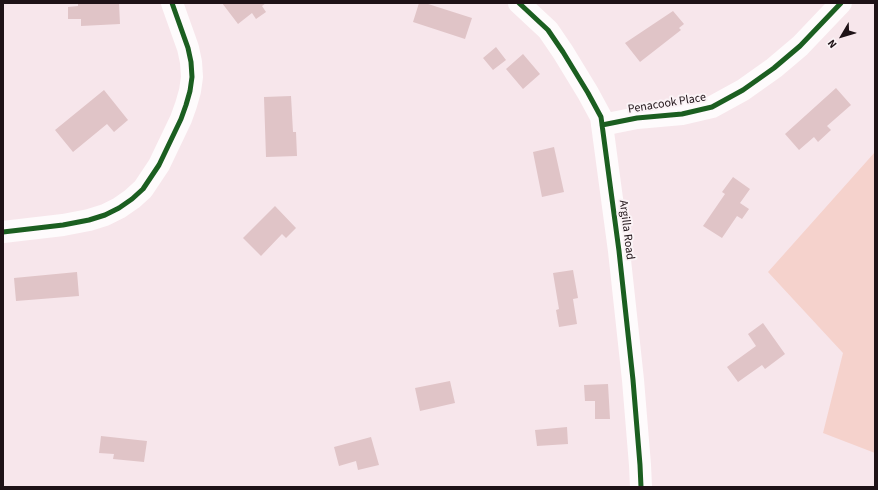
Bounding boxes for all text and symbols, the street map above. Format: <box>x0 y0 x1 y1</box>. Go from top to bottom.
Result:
north arrow <box>822 16 862 56</box>
text: N <box>824 36 840 51</box>
street label: Penacook Place <box>627 91 707 117</box>
street label: Argilla Road <box>615 199 637 261</box>

